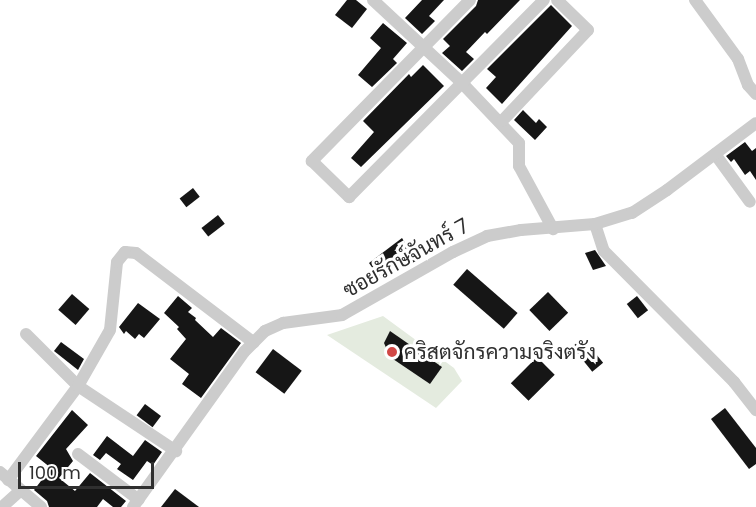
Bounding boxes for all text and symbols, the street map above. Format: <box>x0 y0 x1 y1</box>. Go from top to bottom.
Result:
street label: ซอยรักษ์จันทร์ 7 <box>339 213 473 303</box>
place label: คริสตจักรความจริงตรัง <box>404 339 596 365</box>
marker: คริสตจักรความจริงตรัง <box>385 345 399 359</box>
scale bar <box>21 450 158 488</box>
text: 100 m <box>29 460 81 485</box>

